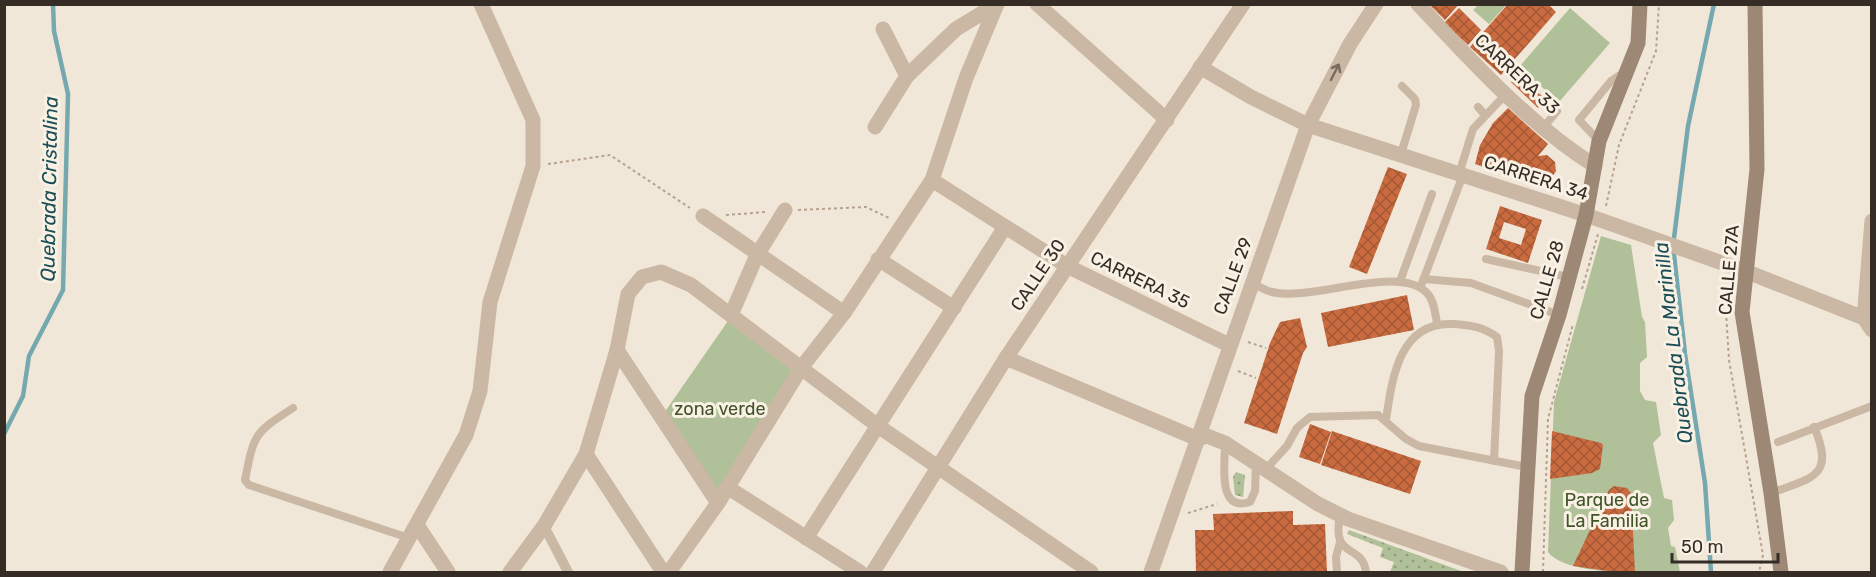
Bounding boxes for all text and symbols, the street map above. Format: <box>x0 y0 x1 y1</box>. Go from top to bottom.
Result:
street label: CARRERA 33 <box>1470 29 1564 119</box>
one-way arrow <box>1330 64 1341 82</box>
water label: Quebrada Cristalina <box>35 96 63 282</box>
street label: CARRERA 34 <box>1481 151 1591 205</box>
street label: CALLE 27A <box>1714 224 1744 316</box>
street label: CALLE 29 <box>1209 234 1257 318</box>
street label: CALLE 30 <box>1006 235 1070 315</box>
street label: CALLE 28 <box>1525 238 1569 322</box>
water label: Quebrada La Marinilla <box>1649 240 1697 445</box>
street label: CARRERA 35 <box>1087 247 1193 313</box>
park label: zona verde <box>674 398 766 420</box>
park label: Parque de La Familia <box>1565 489 1649 532</box>
scale bar <box>1672 526 1778 564</box>
text: 50 m <box>1681 536 1724 558</box>

